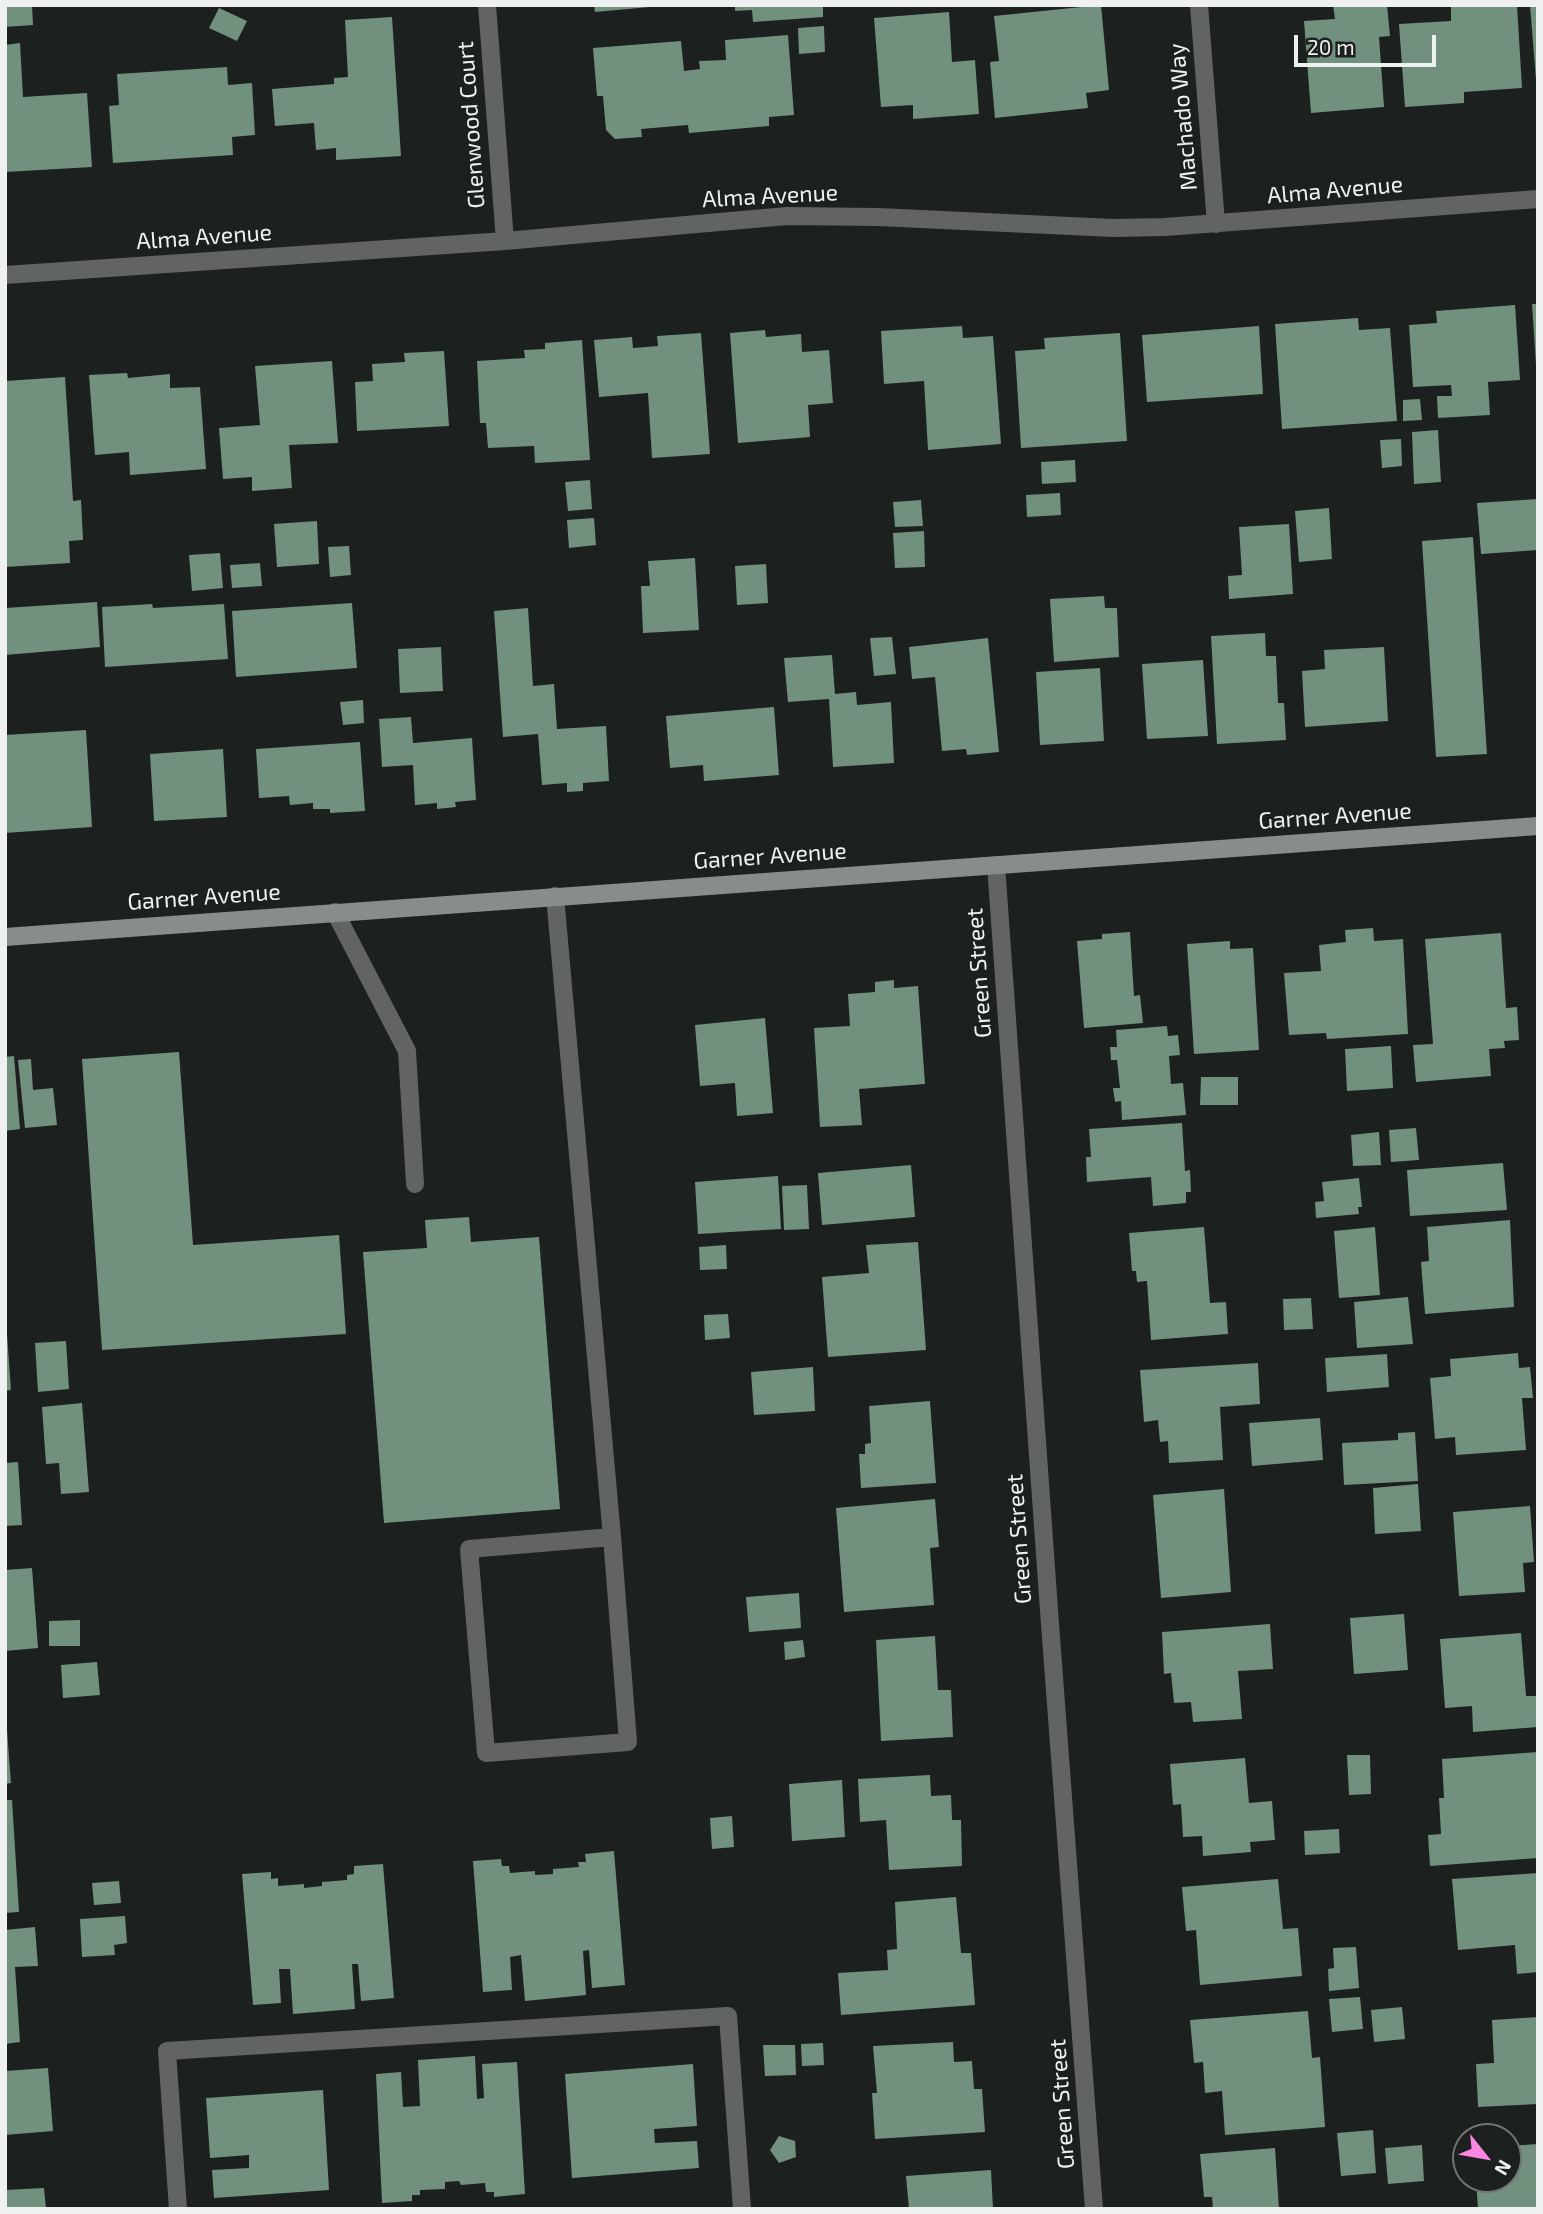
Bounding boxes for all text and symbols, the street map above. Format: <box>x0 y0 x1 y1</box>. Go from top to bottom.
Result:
scale bar <box>1298 21 1440 65</box>
text: 20 m <box>1307 34 1355 59</box>
street label: Glenwood Court <box>451 40 491 210</box>
street label: Machado Way <box>1163 42 1203 192</box>
street label: Alma Avenue <box>1266 170 1404 210</box>
street label: Alma Avenue <box>701 179 839 213</box>
street label: Alma Avenue <box>135 218 273 256</box>
street label: Garner Avenue <box>1258 797 1412 835</box>
street label: Garner Avenue <box>693 837 847 875</box>
street label: Garner Avenue <box>127 878 281 916</box>
street label: Green Street <box>961 907 997 1039</box>
street label: Green Street <box>1001 1473 1037 1605</box>
street label: Green Street <box>1044 2038 1080 2170</box>
north arrow <box>1452 2123 1522 2193</box>
text: N <box>1490 2156 1517 2180</box>

